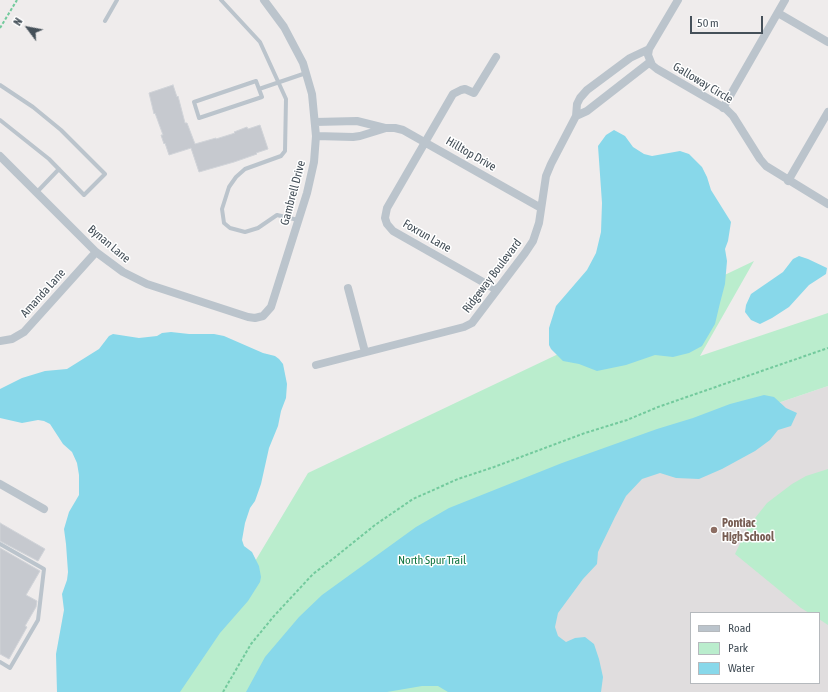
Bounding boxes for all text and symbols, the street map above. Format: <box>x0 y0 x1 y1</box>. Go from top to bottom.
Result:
north arrow <box>8 8 48 48</box>
scale bar <box>692 8 765 34</box>
text: N <box>11 16 25 28</box>
text: 50 m <box>697 16 719 30</box>
street label: Galloway Circle <box>670 59 736 107</box>
street label: Hilltop Drive <box>443 134 499 174</box>
street label: Gambrell Drive <box>277 159 309 227</box>
street label: Foxrun Lane <box>400 216 454 256</box>
street label: Bynan Lane <box>85 222 133 266</box>
street label: Ridgeway Boulevard <box>459 236 525 316</box>
street label: Amanda Lane <box>17 266 69 320</box>
place label: Pontiac High School <box>722 516 774 544</box>
marker: Pontiac High School <box>709 525 719 535</box>
park label: North Spur Trail <box>398 553 466 567</box>
legend <box>690 612 820 684</box>
text: Road <box>728 621 751 635</box>
text: Park <box>728 641 748 655</box>
text: Water <box>728 661 754 675</box>

